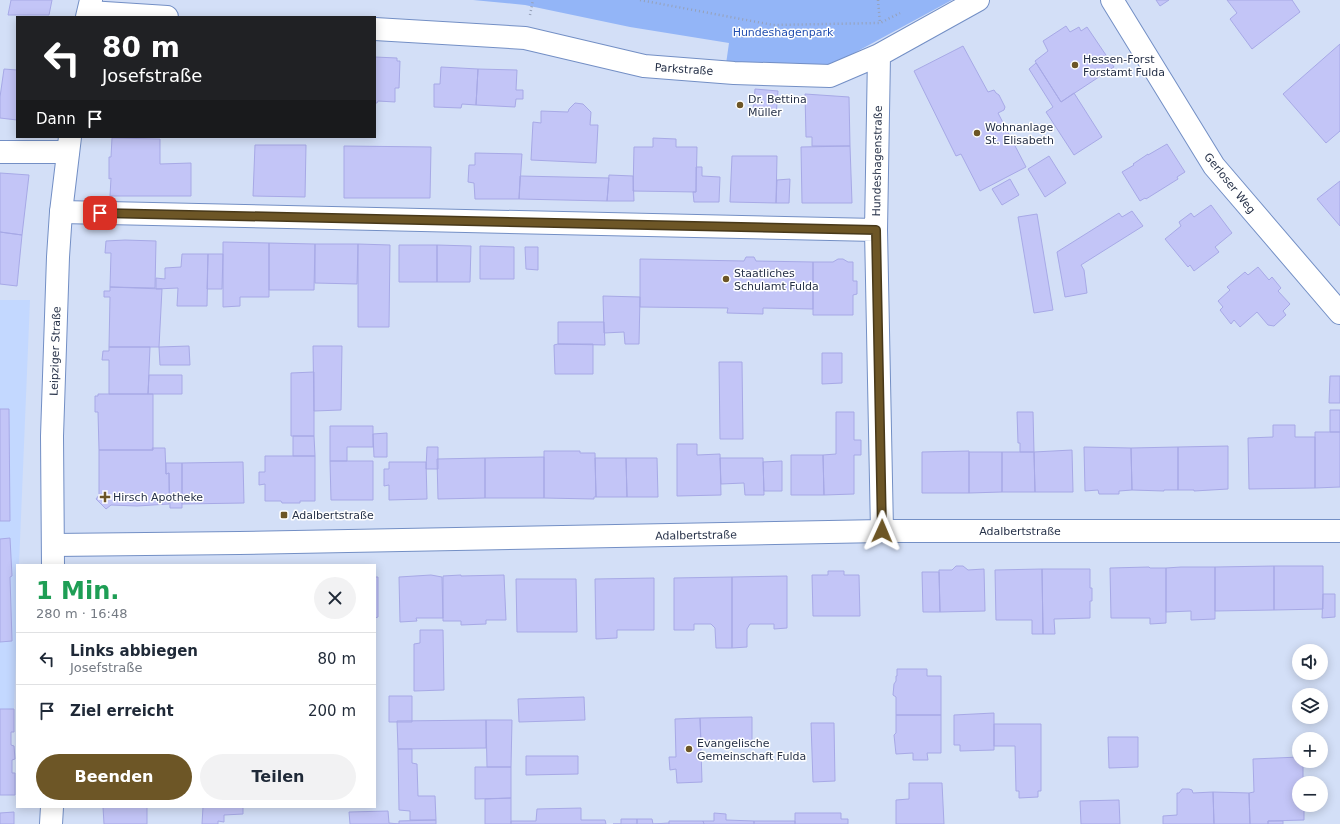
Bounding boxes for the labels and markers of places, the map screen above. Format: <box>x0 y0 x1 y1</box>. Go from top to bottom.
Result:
place label: Hessen-Forst Forstamt Fulda <box>1083 53 1165 79</box>
marker: Hessen-Forst Forstamt Fulda <box>1070 60 1080 70</box>
place label: Dr. Bettina Müller <box>748 93 807 119</box>
marker: Dr. Bettina Müller <box>735 100 745 110</box>
place label: Wohnanlage St. Elisabeth <box>985 121 1054 147</box>
marker: Wohnanlage St. Elisabeth <box>972 128 982 138</box>
pin <box>83 196 117 230</box>
place label: Staatliches Schulamt Fulda <box>734 267 819 293</box>
marker: Staatliches Schulamt Fulda <box>721 274 731 284</box>
place label: Hirsch Apotheke <box>113 491 203 504</box>
marker: Hirsch Apotheke <box>100 492 110 502</box>
place label: Adalbertstraße <box>292 509 374 522</box>
marker: Adalbertstraße <box>279 510 289 520</box>
place label: Evangelische Gemeinschaft Fulda <box>697 737 806 763</box>
marker: Evangelische Gemeinschaft Fulda <box>684 744 694 754</box>

